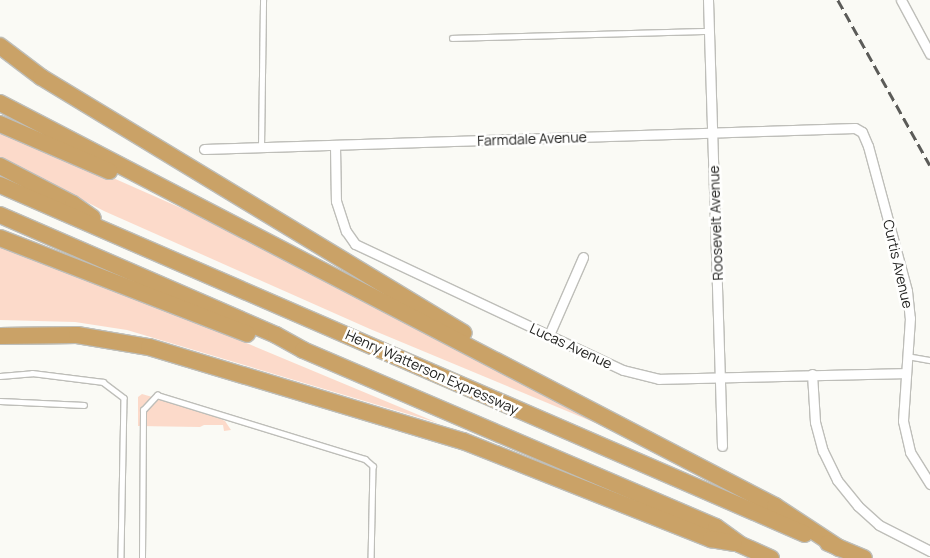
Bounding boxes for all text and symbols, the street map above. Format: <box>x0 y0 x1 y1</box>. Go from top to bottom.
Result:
street label: Farmdale Avenue <box>477 129 587 149</box>
street label: Roosevelt Avenue <box>706 165 726 281</box>
street label: Curtis Avenue <box>880 218 916 310</box>
street label: Lucas Avenue <box>527 320 615 372</box>
street label: Henry Watterson Expressway <box>343 326 521 418</box>

